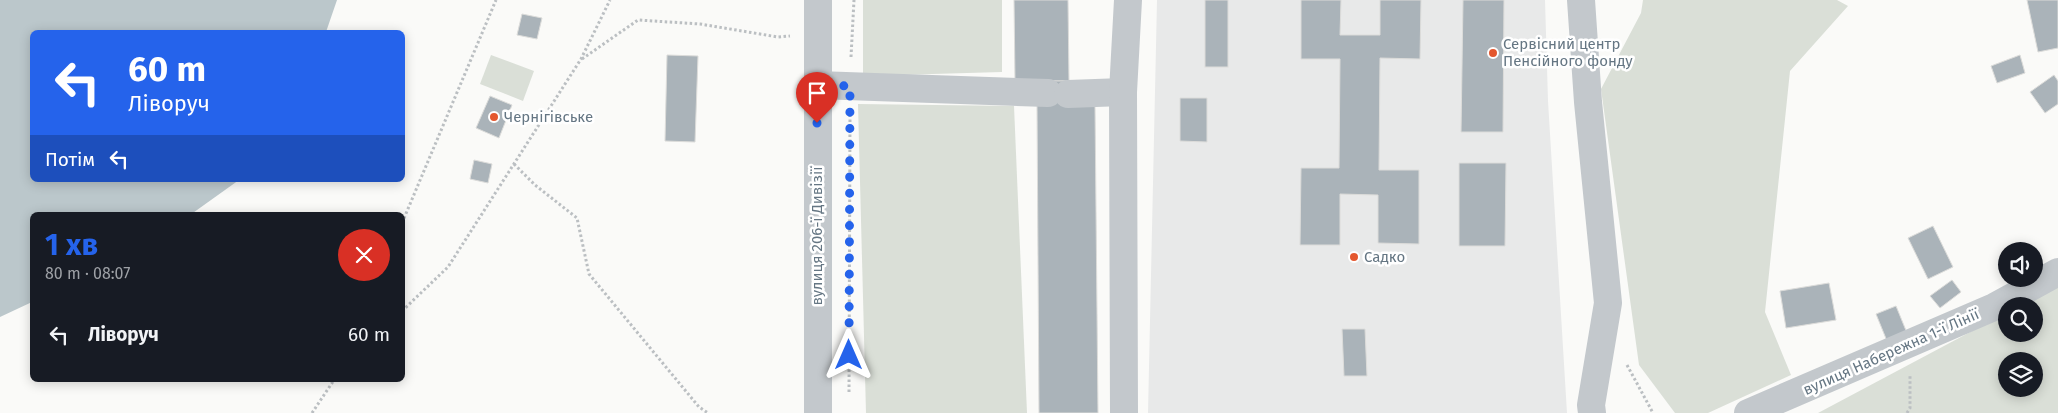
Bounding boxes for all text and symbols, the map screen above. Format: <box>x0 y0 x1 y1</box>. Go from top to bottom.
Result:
place label: Сервісний центр Пенсійного фонду <box>1503 35 1633 70</box>
marker: Сервісний центр Пенсійного фонду <box>1487 47 1499 59</box>
text: 60 m <box>128 48 206 90</box>
icon: left <box>45 50 110 115</box>
pin <box>796 72 838 123</box>
icon: arrive <box>803 79 831 107</box>
text: Ліворуч <box>128 90 210 117</box>
place label: Чернігівське <box>504 108 593 126</box>
marker: Чернігівське <box>488 111 500 123</box>
icon: left <box>105 145 133 173</box>
text: Потім <box>45 148 95 171</box>
street label: вулиця 206-ї Дивізії <box>808 166 826 306</box>
text: 1 хв <box>45 227 98 263</box>
button: close <box>338 229 390 281</box>
map controls <box>1998 242 2043 397</box>
button: sound <box>1998 242 2043 287</box>
place label: Садко <box>1364 248 1405 266</box>
marker: Садко <box>1348 251 1360 263</box>
text: 80 m · 08:07 <box>45 264 130 283</box>
button: search <box>1998 297 2043 342</box>
street label: вулиця Набережна 1-ї Лінії <box>1800 305 1982 399</box>
icon: left <box>45 321 73 349</box>
text: Ліворуч <box>88 323 159 346</box>
text: 60 m <box>348 323 390 346</box>
position arrow <box>822 328 874 380</box>
button: layers <box>1998 352 2043 397</box>

